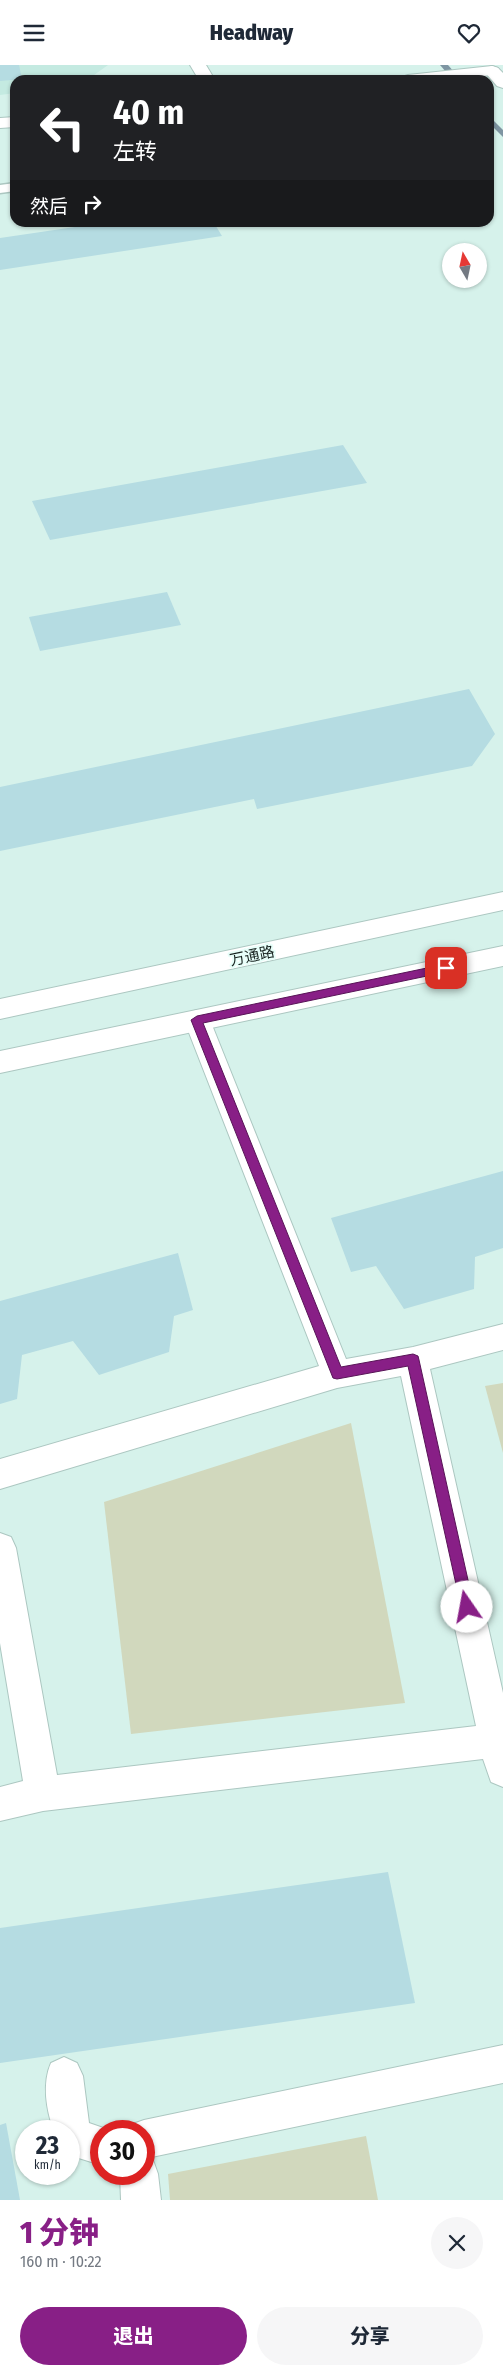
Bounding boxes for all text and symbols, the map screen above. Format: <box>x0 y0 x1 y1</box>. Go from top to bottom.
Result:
icon: menu <box>20 19 48 47</box>
text: Headway <box>210 19 293 46</box>
icon: heart <box>455 19 483 47</box>
text: 40 m <box>113 91 184 133</box>
icon: left <box>30 95 95 160</box>
text: 左转 <box>113 138 157 165</box>
icon: right <box>78 190 106 218</box>
text: 然后 <box>30 195 68 218</box>
north arrow <box>442 243 488 287</box>
map controls <box>442 243 487 288</box>
street label: 万通路 <box>228 943 276 969</box>
pin <box>425 947 467 989</box>
icon: arrive <box>432 954 460 982</box>
position arrow <box>440 1580 492 1632</box>
speed limit sign: 30 <box>90 2120 155 2185</box>
text: 23 <box>36 2131 59 2161</box>
text: km/h <box>34 2158 61 2172</box>
text: 1 分钟 <box>20 2215 99 2251</box>
button: close <box>431 2217 483 2269</box>
text: 160 m · 10:22 <box>20 2252 102 2271</box>
button: 退出 <box>20 2307 247 2365</box>
button: 分享 <box>257 2307 483 2365</box>

